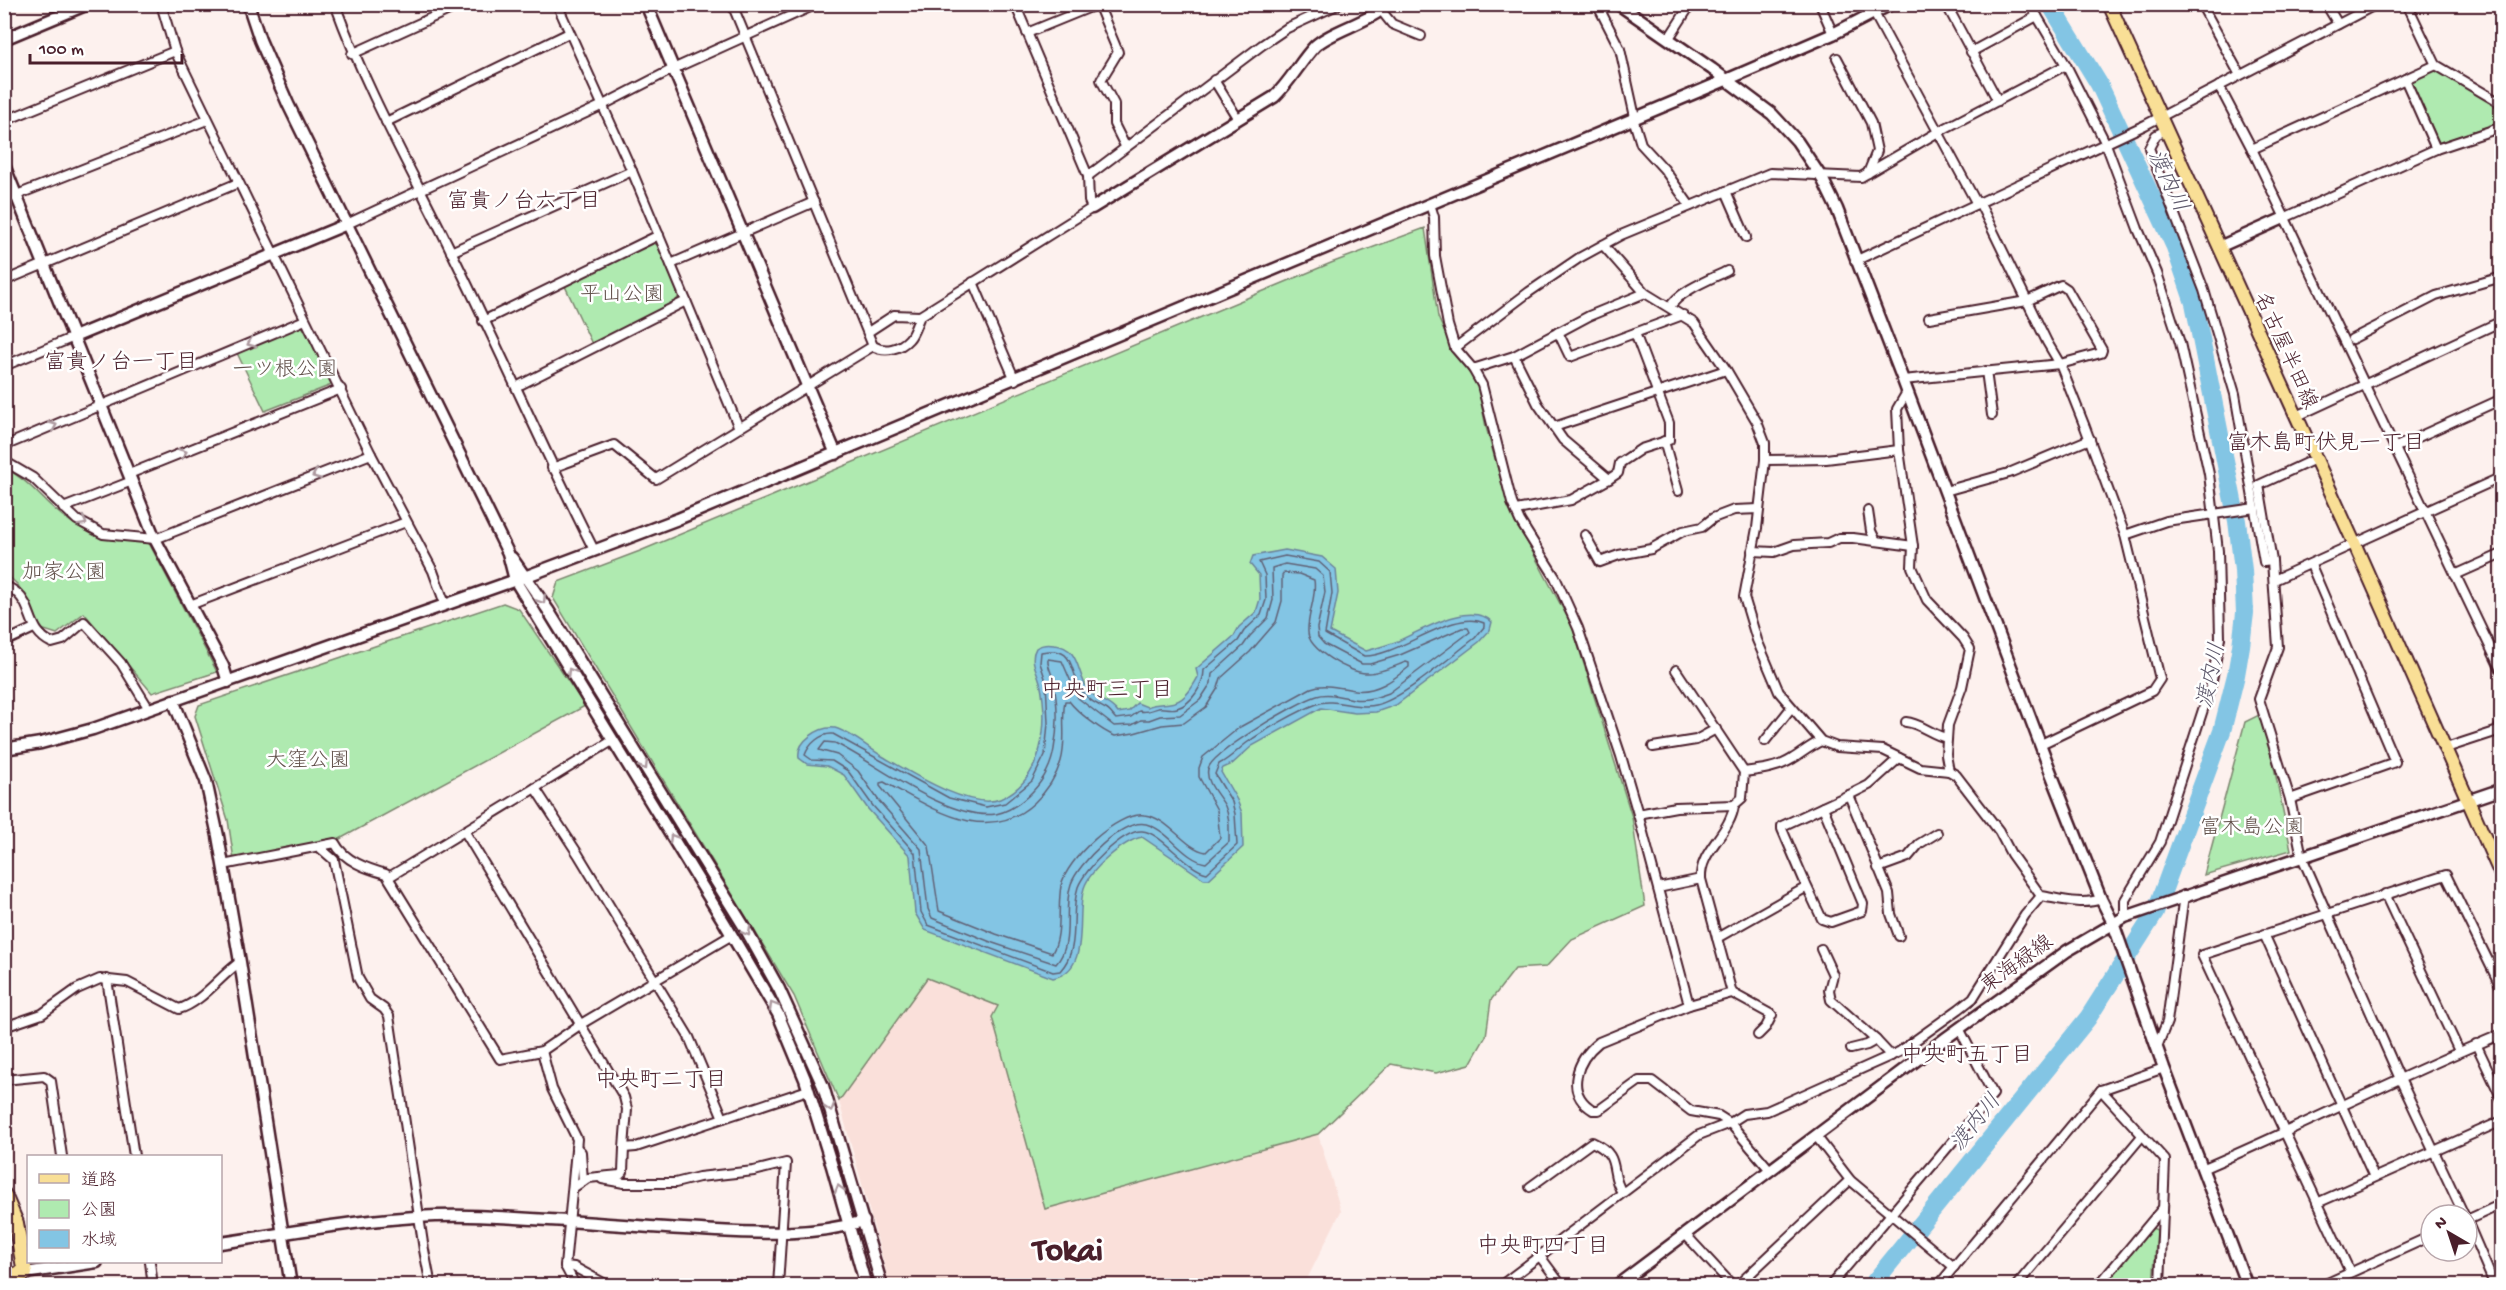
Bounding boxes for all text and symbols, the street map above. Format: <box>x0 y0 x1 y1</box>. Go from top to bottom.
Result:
scale bar <box>30 27 182 65</box>
text: 100 m <box>38 40 84 61</box>
water label: 渡内川 <box>2141 146 2193 217</box>
district label: 富貴ノ台六丁目 <box>447 189 601 216</box>
park label: 平山公園 <box>580 284 664 309</box>
street label: 名古屋半田線 <box>2247 288 2322 414</box>
one-way arrow <box>247 336 258 348</box>
district label: 富貴ノ台一丁目 <box>44 350 198 377</box>
park label: 一ツ根公園 <box>233 358 338 384</box>
one-way arrow <box>47 421 58 433</box>
district label: 富木島町伏見一丁目 <box>2227 431 2425 458</box>
one-way arrow <box>177 448 188 460</box>
one-way arrow <box>312 468 322 481</box>
one-way arrow <box>77 515 87 526</box>
park label: 加家公園 <box>22 560 106 587</box>
one-way arrow <box>535 593 546 604</box>
water label: 渡内川 <box>2192 641 2232 711</box>
one-way arrow <box>566 668 578 678</box>
district label: 中央町三丁目 <box>1041 677 1173 705</box>
park label: 大窪公園 <box>266 748 350 775</box>
one-way arrow <box>637 760 649 770</box>
park label: 富木島公園 <box>2200 816 2305 842</box>
one-way arrow <box>668 834 680 844</box>
one-way arrow <box>740 926 751 936</box>
street label: 東海緑線 <box>1976 929 2059 1001</box>
one-way arrow <box>769 1001 780 1012</box>
district label: 中央町五丁目 <box>1901 1042 2033 1070</box>
district label: 中央町二丁目 <box>595 1067 727 1095</box>
water label: 渡内川 <box>1945 1089 2008 1157</box>
one-way arrow <box>823 1102 835 1113</box>
legend <box>27 1155 222 1263</box>
text: 道路 <box>81 1170 117 1192</box>
one-way arrow <box>833 1184 846 1194</box>
text: 公園 <box>81 1201 117 1222</box>
north arrow <box>2419 1203 2479 1263</box>
text: N <box>2432 1213 2452 1235</box>
text: 水域 <box>81 1230 117 1252</box>
district label: 中央町四丁目 <box>1477 1233 1609 1261</box>
district label: Tokai <box>1030 1234 1103 1272</box>

